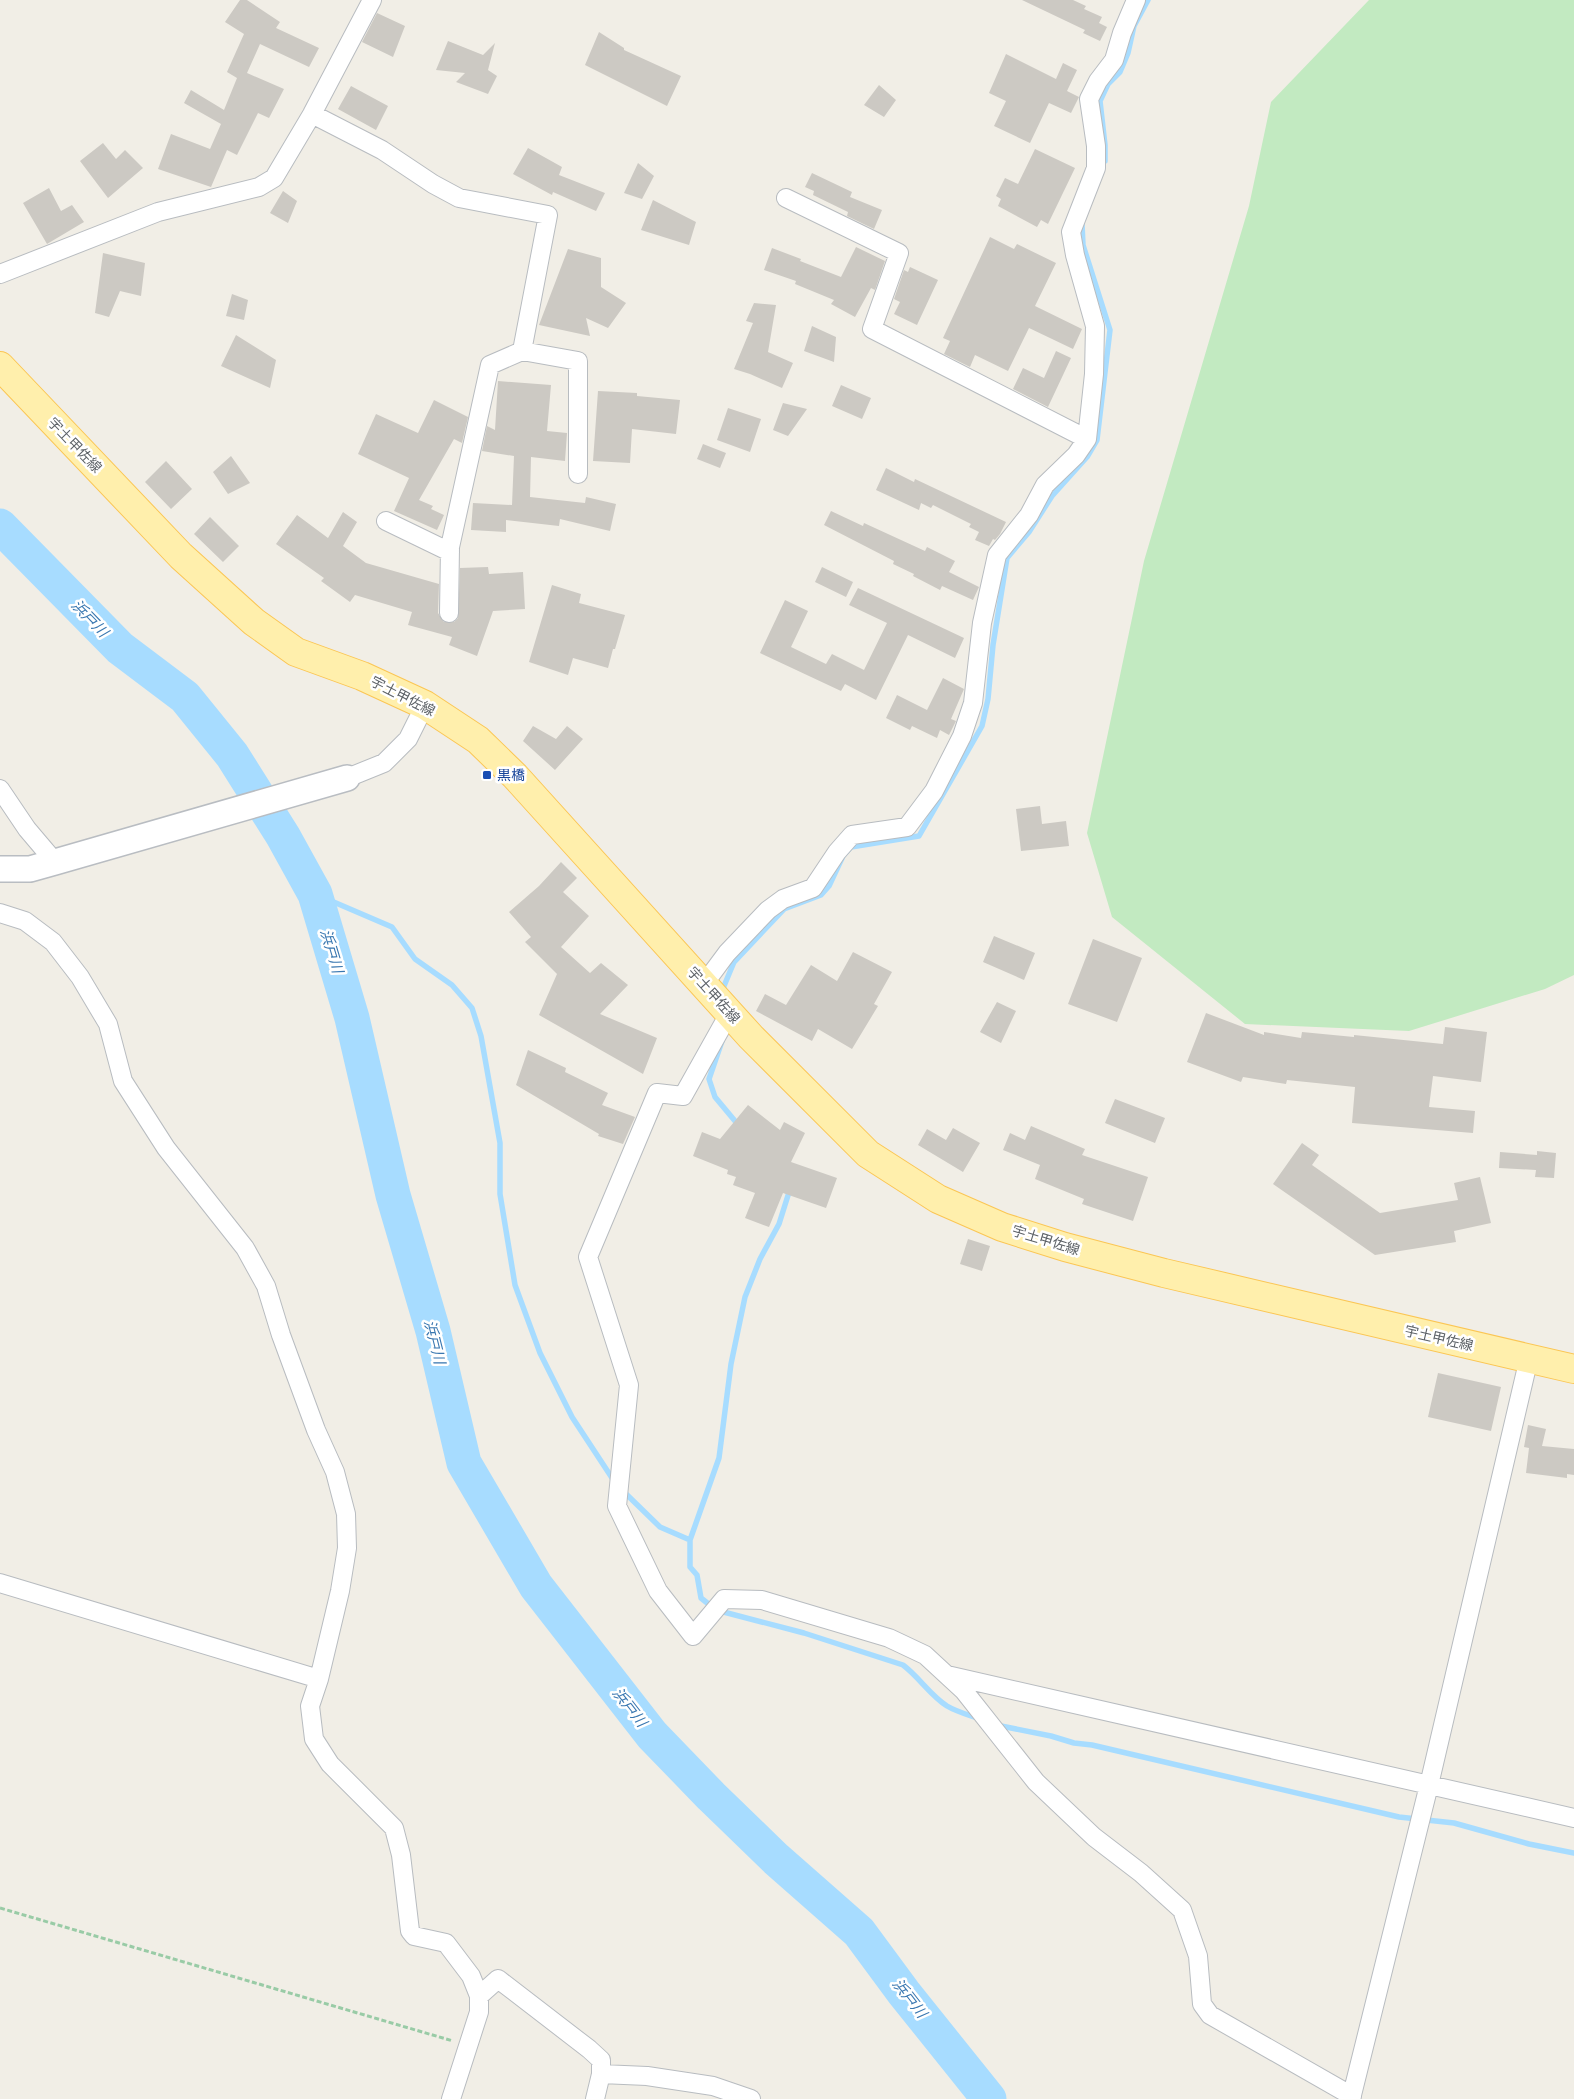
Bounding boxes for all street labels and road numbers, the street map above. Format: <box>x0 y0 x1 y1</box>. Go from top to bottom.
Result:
street label: 宇土甲佐線 <box>45 414 105 476</box>
street label: 宇土甲佐線 <box>368 673 438 719</box>
street label: 宇土甲佐線 <box>685 964 743 1026</box>
street label: 宇土甲佐線 <box>1010 1222 1082 1258</box>
street label: 宇土甲佐線 <box>1403 1322 1475 1354</box>

